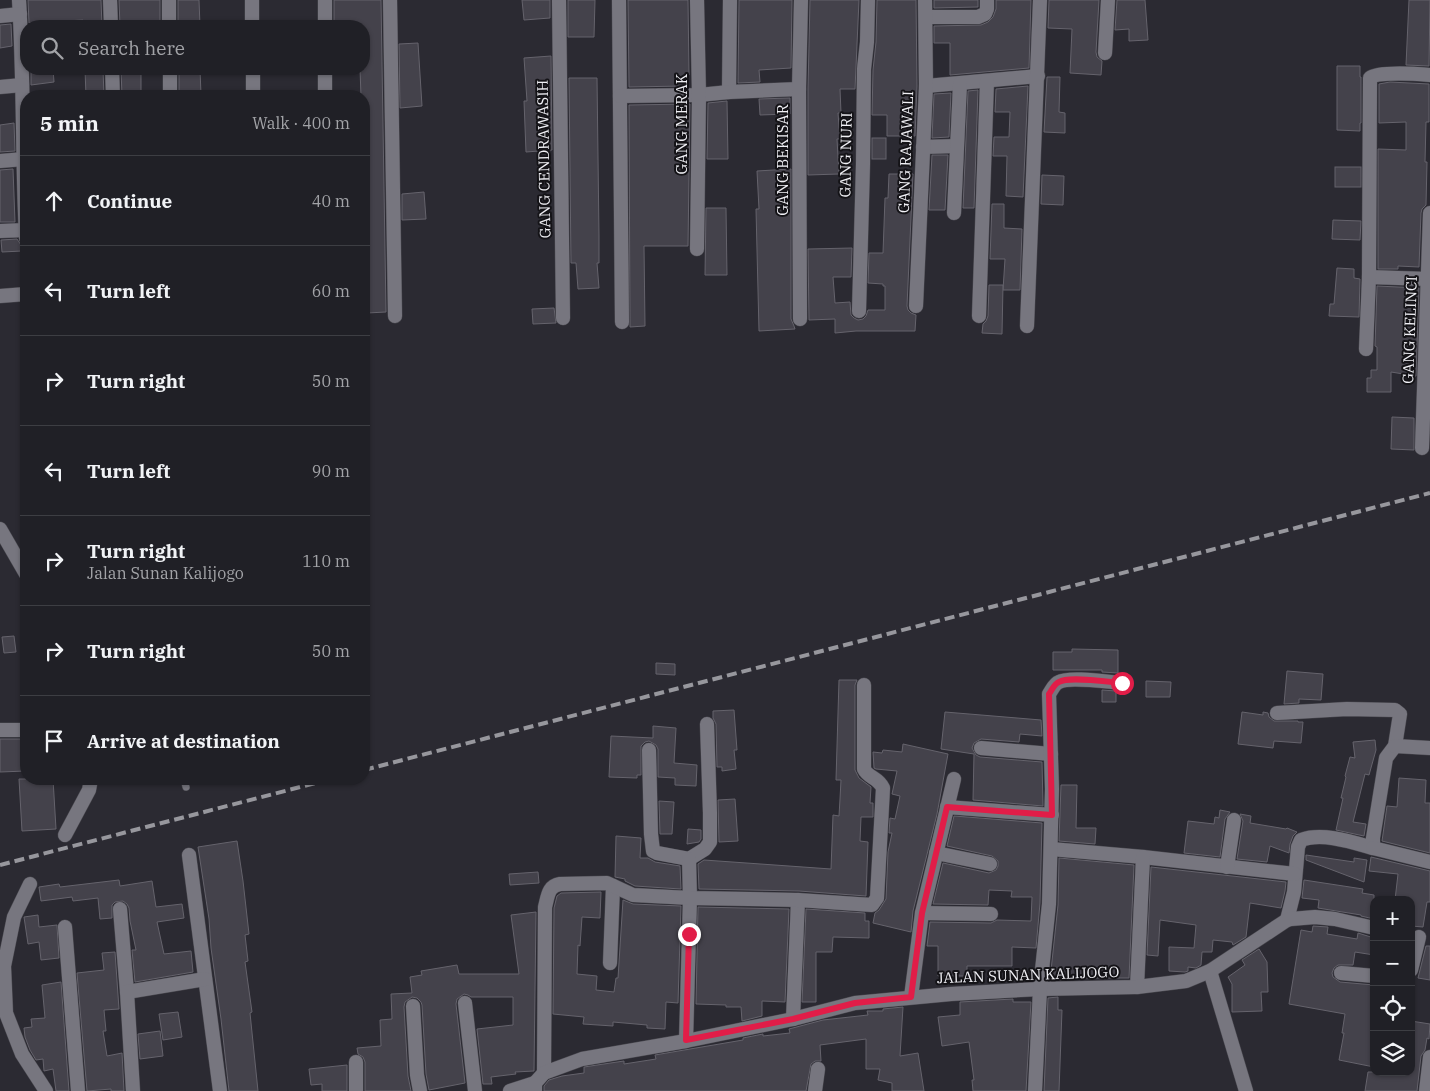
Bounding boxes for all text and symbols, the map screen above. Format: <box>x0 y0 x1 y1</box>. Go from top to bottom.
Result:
search box <box>20 20 370 75</box>
icon: search <box>38 34 66 62</box>
text: Search here <box>78 36 185 60</box>
street label: GANG MERAK <box>672 73 691 174</box>
street label: GANG CENDRAWASIH <box>533 80 554 238</box>
street label: GANG RAJAWALI <box>894 91 917 213</box>
street label: GANG BEKISAR <box>773 104 792 216</box>
text: 5 min <box>40 109 99 137</box>
street label: GANG NURI <box>835 112 856 198</box>
text: Walk · 400 m <box>252 113 350 133</box>
icon: ahead <box>40 187 68 215</box>
text: Continue <box>87 189 172 213</box>
text: 40 m <box>312 191 350 211</box>
street label: GANG KELINCI <box>1398 276 1421 384</box>
icon: left <box>40 277 68 305</box>
text: Turn left <box>87 279 170 303</box>
text: 60 m <box>312 281 350 301</box>
icon: right <box>40 367 68 395</box>
text: Turn right <box>87 369 185 393</box>
text: 50 m <box>312 371 350 391</box>
icon: left <box>40 457 68 485</box>
text: Turn left <box>87 459 170 483</box>
text: 90 m <box>312 461 350 481</box>
text: Turn right <box>87 539 185 563</box>
icon: right <box>40 547 68 575</box>
text: 110 m <box>302 551 350 571</box>
text: Jalan Sunan Kalijogo <box>87 563 244 583</box>
icon: right <box>40 637 68 665</box>
text: Turn right <box>87 639 185 663</box>
text: 50 m <box>312 641 350 661</box>
route start <box>1111 672 1134 695</box>
icon: arrive <box>40 727 68 755</box>
text: Arrive at destination <box>87 729 280 753</box>
map controls <box>1370 896 1415 1076</box>
button: + <box>1370 896 1415 941</box>
route end <box>678 923 701 946</box>
button: − <box>1370 941 1415 986</box>
street label: JALAN SUNAN KALIJOGO <box>936 962 1120 987</box>
button: locate <box>1370 986 1415 1031</box>
button: layers <box>1370 1031 1415 1076</box>

